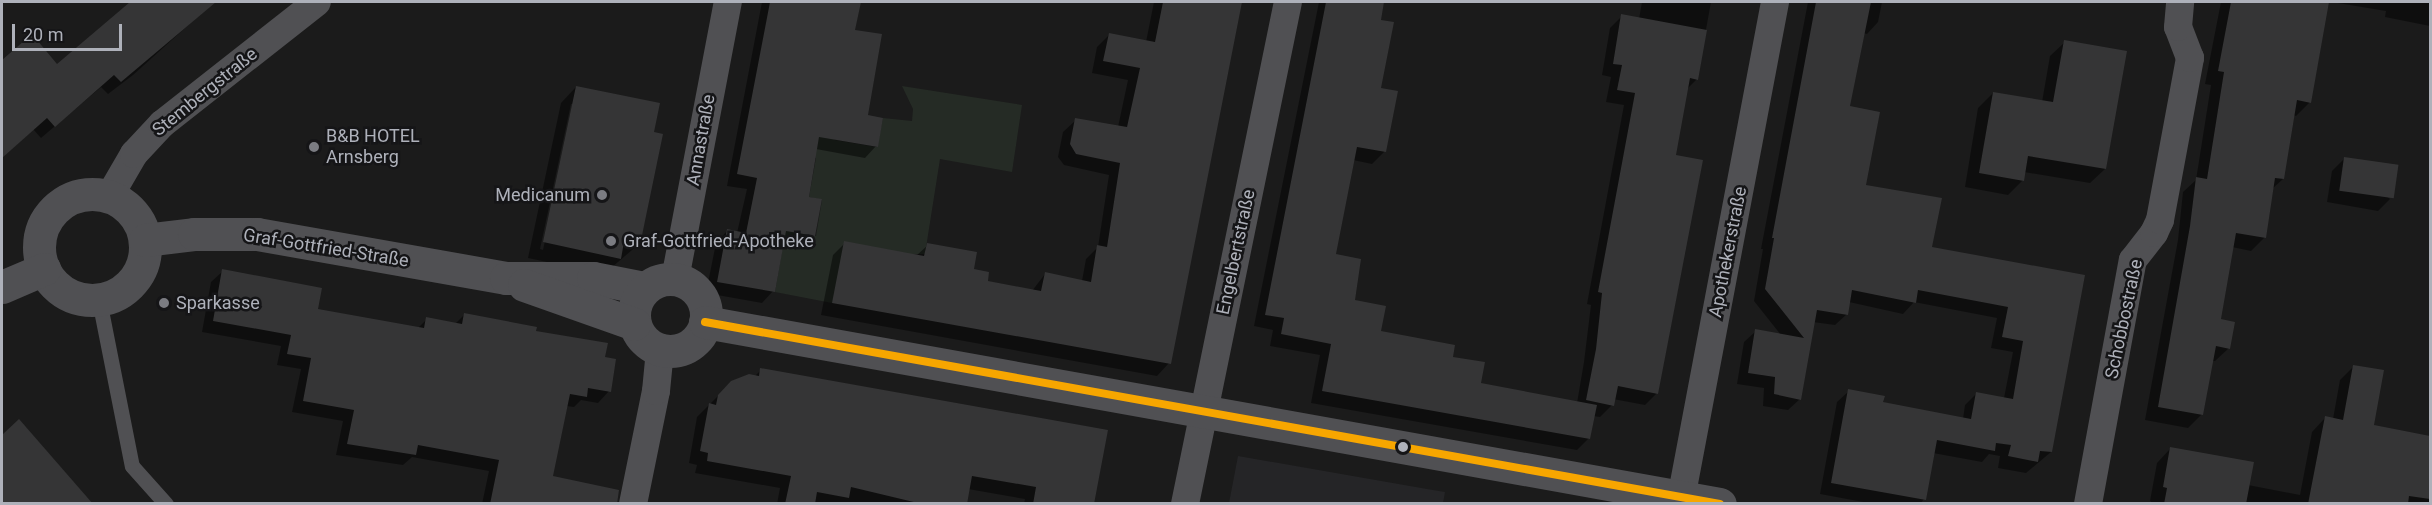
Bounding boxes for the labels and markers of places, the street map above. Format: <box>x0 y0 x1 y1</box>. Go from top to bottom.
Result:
place label: B&B HOTEL Arnsberg <box>326 126 420 168</box>
marker: B&B HOTEL Arnsberg <box>307 140 321 154</box>
place label: Medicanum <box>495 184 590 206</box>
marker: Medicanum <box>595 188 609 202</box>
place label: Graf-Gottfried-Apotheke <box>623 230 814 252</box>
marker: Graf-Gottfried-Apotheke <box>604 234 618 248</box>
place label: Sparkasse <box>176 292 260 314</box>
marker: Sparkasse <box>157 296 171 310</box>
unlabelled marker <box>1397 441 1409 453</box>

